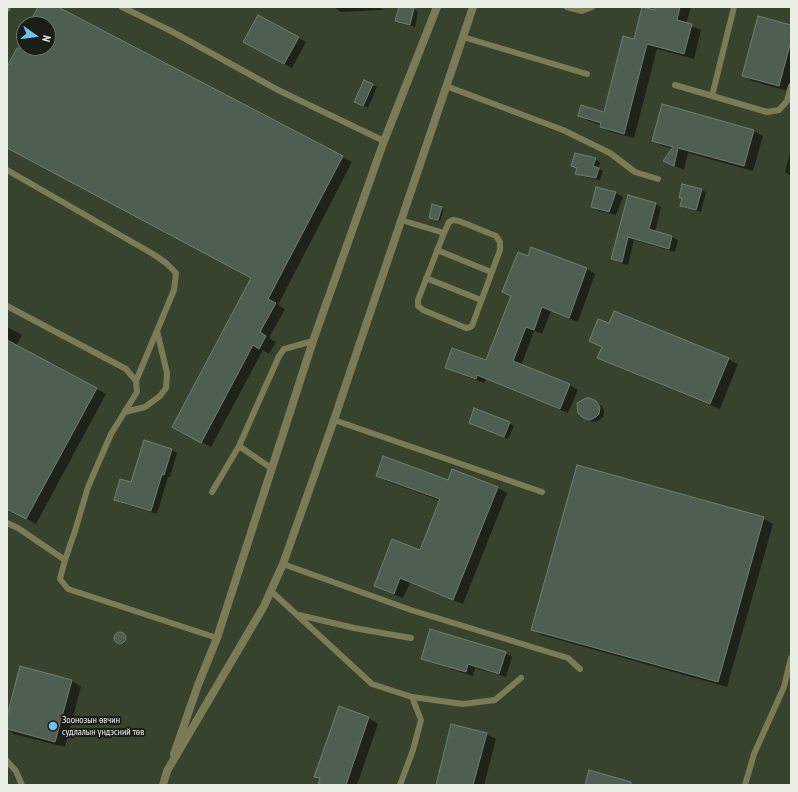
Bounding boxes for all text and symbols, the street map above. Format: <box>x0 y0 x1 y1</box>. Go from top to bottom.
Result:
north arrow <box>16 16 56 56</box>
text: N <box>39 34 54 43</box>
place label: Зоонозын өвчин судлалын үндэсний төв <box>62 714 144 738</box>
marker: Зоонозын өвчин судлалын үндэсний төв <box>47 720 59 732</box>

